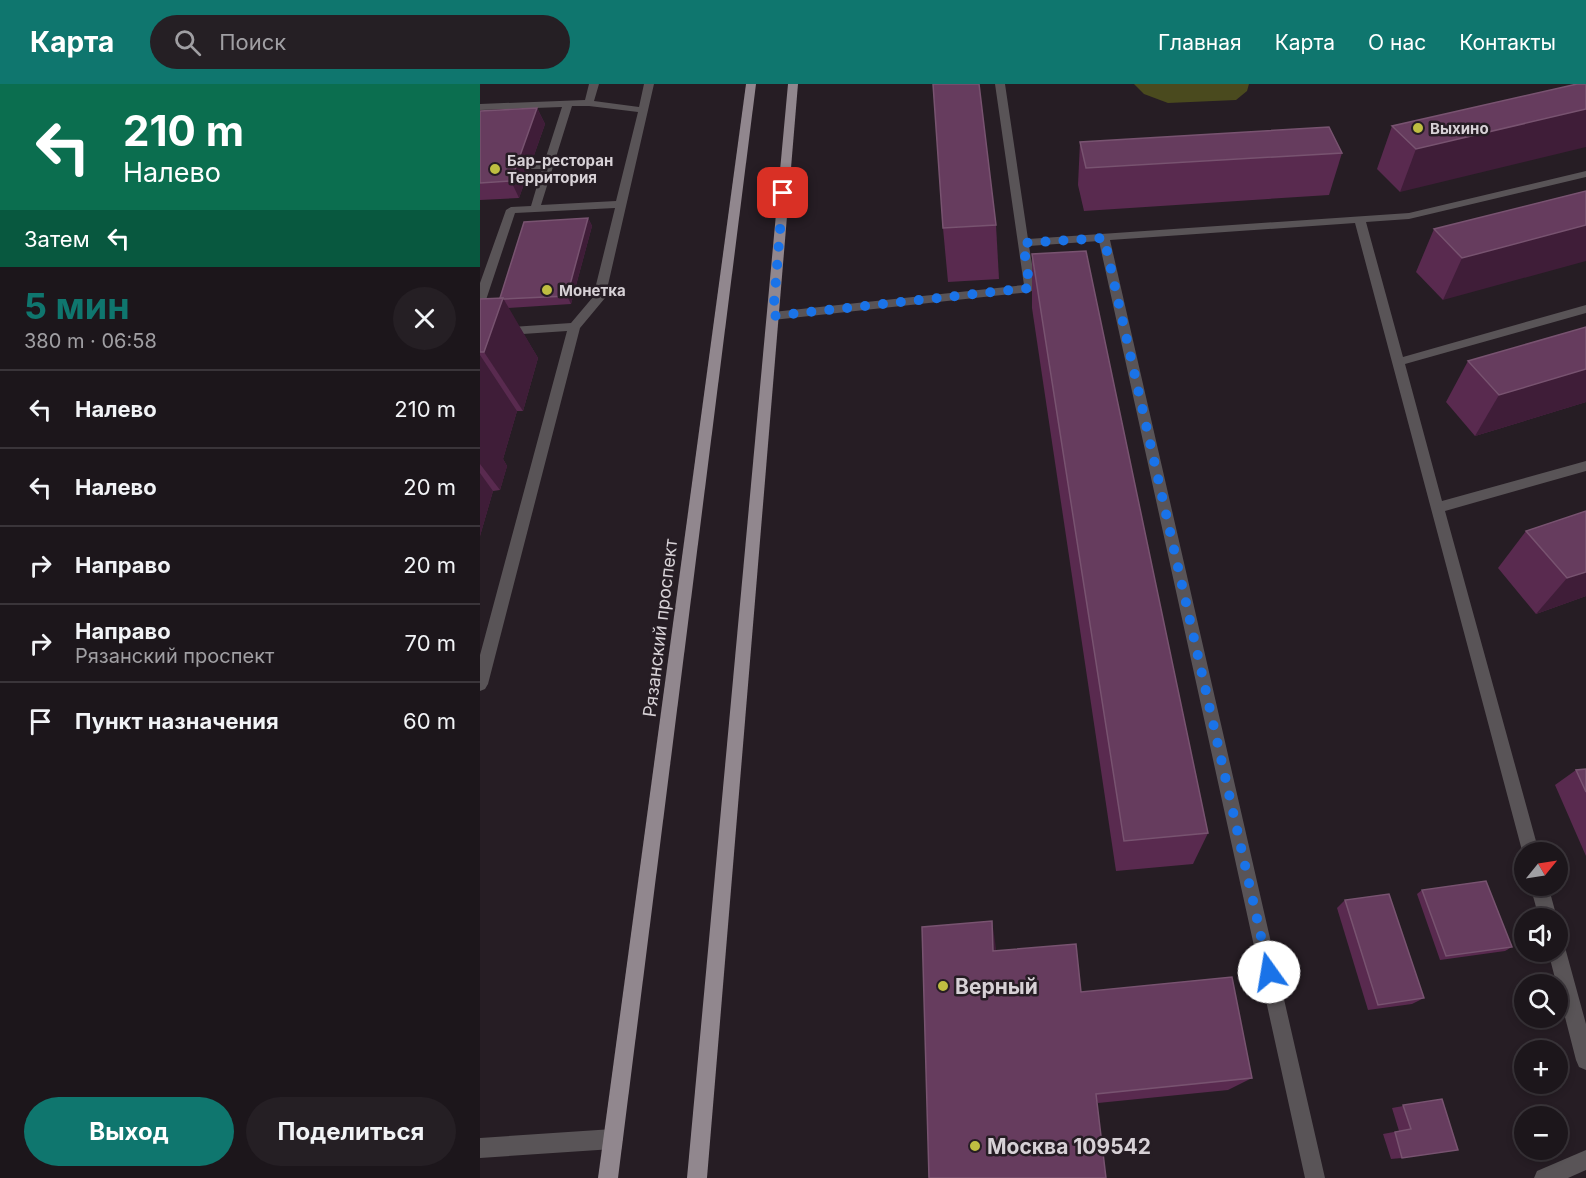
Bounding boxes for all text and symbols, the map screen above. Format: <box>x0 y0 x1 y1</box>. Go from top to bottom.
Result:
search box <box>150 15 570 69</box>
text: Карта <box>30 25 114 59</box>
icon: search <box>171 26 204 59</box>
text: Поиск <box>219 29 286 55</box>
text: Главная <box>1158 30 1242 55</box>
text: Карта <box>1275 30 1335 55</box>
text: О нас <box>1368 30 1426 55</box>
text: Контакты <box>1459 30 1556 55</box>
text: 210 m <box>123 105 244 156</box>
icon: left <box>24 108 102 186</box>
place label: Выхино <box>1430 119 1489 138</box>
marker: Выхино <box>1411 121 1425 135</box>
place label: Бар-ресторан Территория <box>507 151 613 187</box>
text: Налево <box>123 156 221 189</box>
marker: Бар-ресторан Территория <box>488 162 502 176</box>
pin <box>757 167 808 218</box>
icon: arrive <box>766 176 799 209</box>
icon: left <box>102 222 135 255</box>
text: Затем <box>24 226 90 252</box>
place label: Монетка <box>559 281 626 300</box>
marker: Монетка <box>540 283 554 297</box>
text: 5 мин <box>24 284 130 328</box>
button: close <box>393 287 456 350</box>
text: 380 m · 06:58 <box>24 329 157 353</box>
icon: left <box>24 393 57 426</box>
text: Налево <box>75 396 157 422</box>
text: 210 m <box>394 396 456 422</box>
icon: left <box>24 471 57 504</box>
text: Налево <box>75 474 157 500</box>
text: 20 m <box>403 474 456 500</box>
street label: Рязанский проспект <box>639 537 681 718</box>
icon: right <box>24 549 57 582</box>
text: Направо <box>75 552 171 578</box>
text: 20 m <box>403 552 456 578</box>
text: Направо <box>75 618 171 644</box>
icon: right <box>24 627 57 660</box>
text: 70 m <box>405 630 456 656</box>
text: Рязанский проспект <box>75 644 274 668</box>
icon: arrive <box>24 705 57 738</box>
text: Пункт назначения <box>75 708 279 734</box>
text: 60 m <box>403 708 456 734</box>
north arrow <box>1514 842 1568 896</box>
map controls <box>1514 842 1568 1160</box>
button: sound <box>1514 908 1568 962</box>
position arrow <box>1237 940 1301 1004</box>
place label: Верный <box>955 974 1038 999</box>
button: search <box>1514 974 1568 1028</box>
marker: Верный <box>936 979 950 993</box>
button: + <box>1514 1040 1568 1094</box>
button: Выход <box>24 1097 234 1166</box>
button: Поделиться <box>246 1097 456 1166</box>
button: − <box>1514 1106 1568 1160</box>
place label: Москва 109542 <box>987 1134 1151 1159</box>
marker: Москва 109542 <box>968 1139 982 1153</box>

